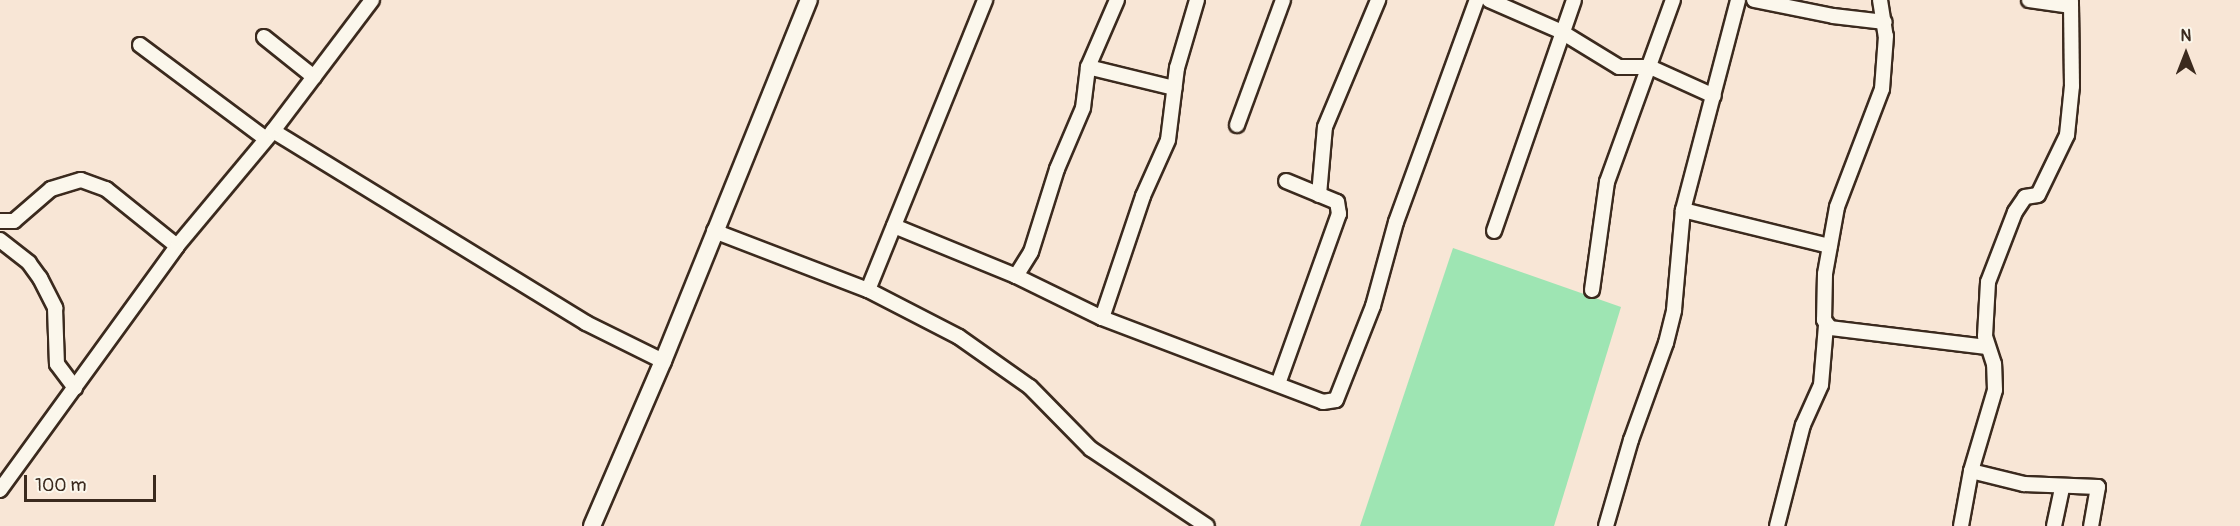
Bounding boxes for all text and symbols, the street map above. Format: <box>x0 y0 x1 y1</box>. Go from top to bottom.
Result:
north arrow <box>2156 24 2216 84</box>
text: N <box>2181 26 2191 46</box>
scale bar <box>27 463 159 501</box>
text: 100 m <box>35 474 87 497</box>

